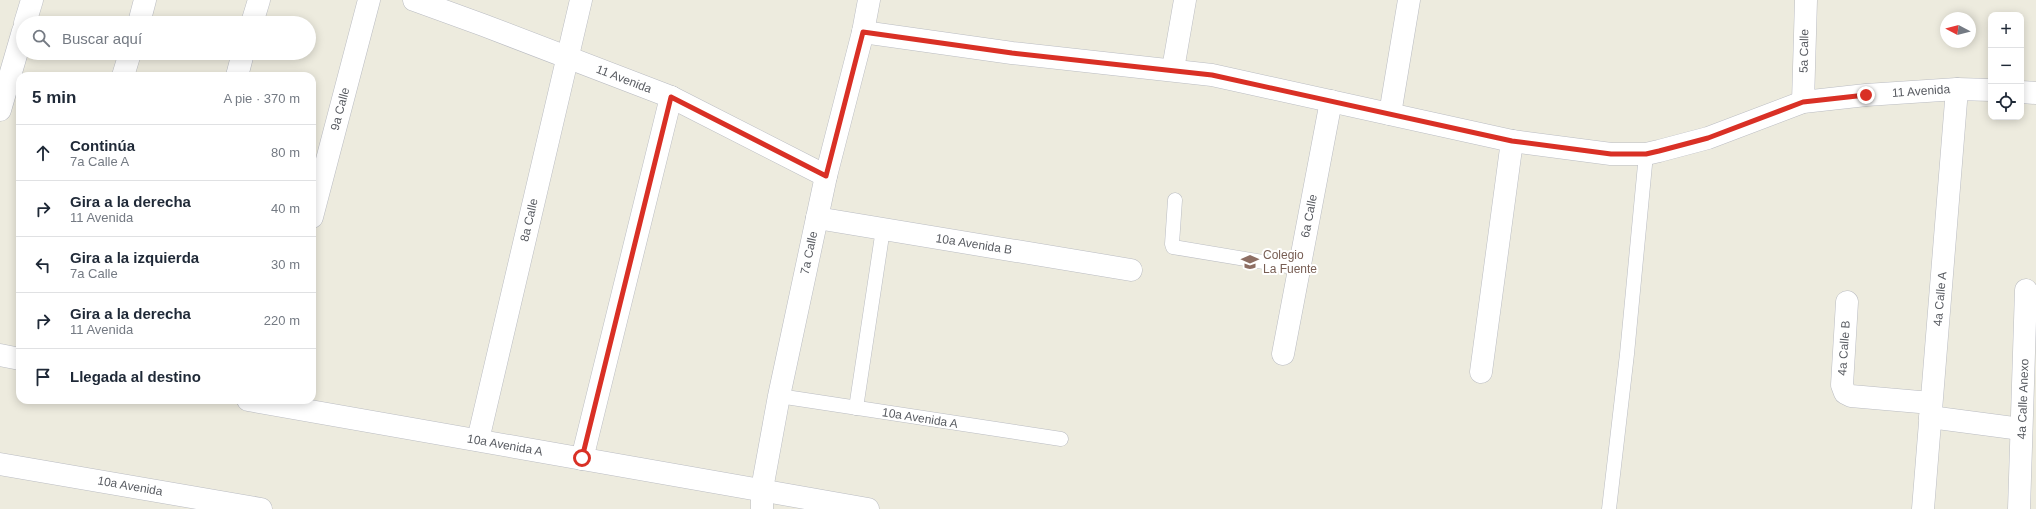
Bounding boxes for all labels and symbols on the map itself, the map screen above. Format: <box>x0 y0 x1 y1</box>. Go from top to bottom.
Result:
north arrow <box>1940 12 1976 48</box>
street label: 5a Calle <box>1797 29 1811 73</box>
street label: 11 Avenida <box>594 62 654 96</box>
street label: 11 Avenida <box>1891 82 1951 100</box>
street label: 9a Calle <box>328 86 353 132</box>
route end <box>1857 86 1875 104</box>
street label: 6a Calle <box>1298 193 1320 239</box>
street label: 8a Calle <box>517 197 541 243</box>
street label: 7a Calle <box>798 230 820 276</box>
street label: 10a Avenida B <box>935 231 1013 257</box>
place label: Colegio La Fuente <box>1263 248 1317 276</box>
school or university icon: Colegio La Fuente <box>1240 252 1260 272</box>
street label: 4a Calle A <box>1931 271 1949 327</box>
street label: 4a Calle B <box>1835 320 1853 376</box>
street label: 4a Calle Anexo <box>2015 358 2031 440</box>
street label: 10a Avenida A <box>881 405 959 431</box>
street label: 10a Avenida A <box>466 431 544 459</box>
route start <box>573 449 591 467</box>
street label: 10a Avenida <box>96 473 164 499</box>

